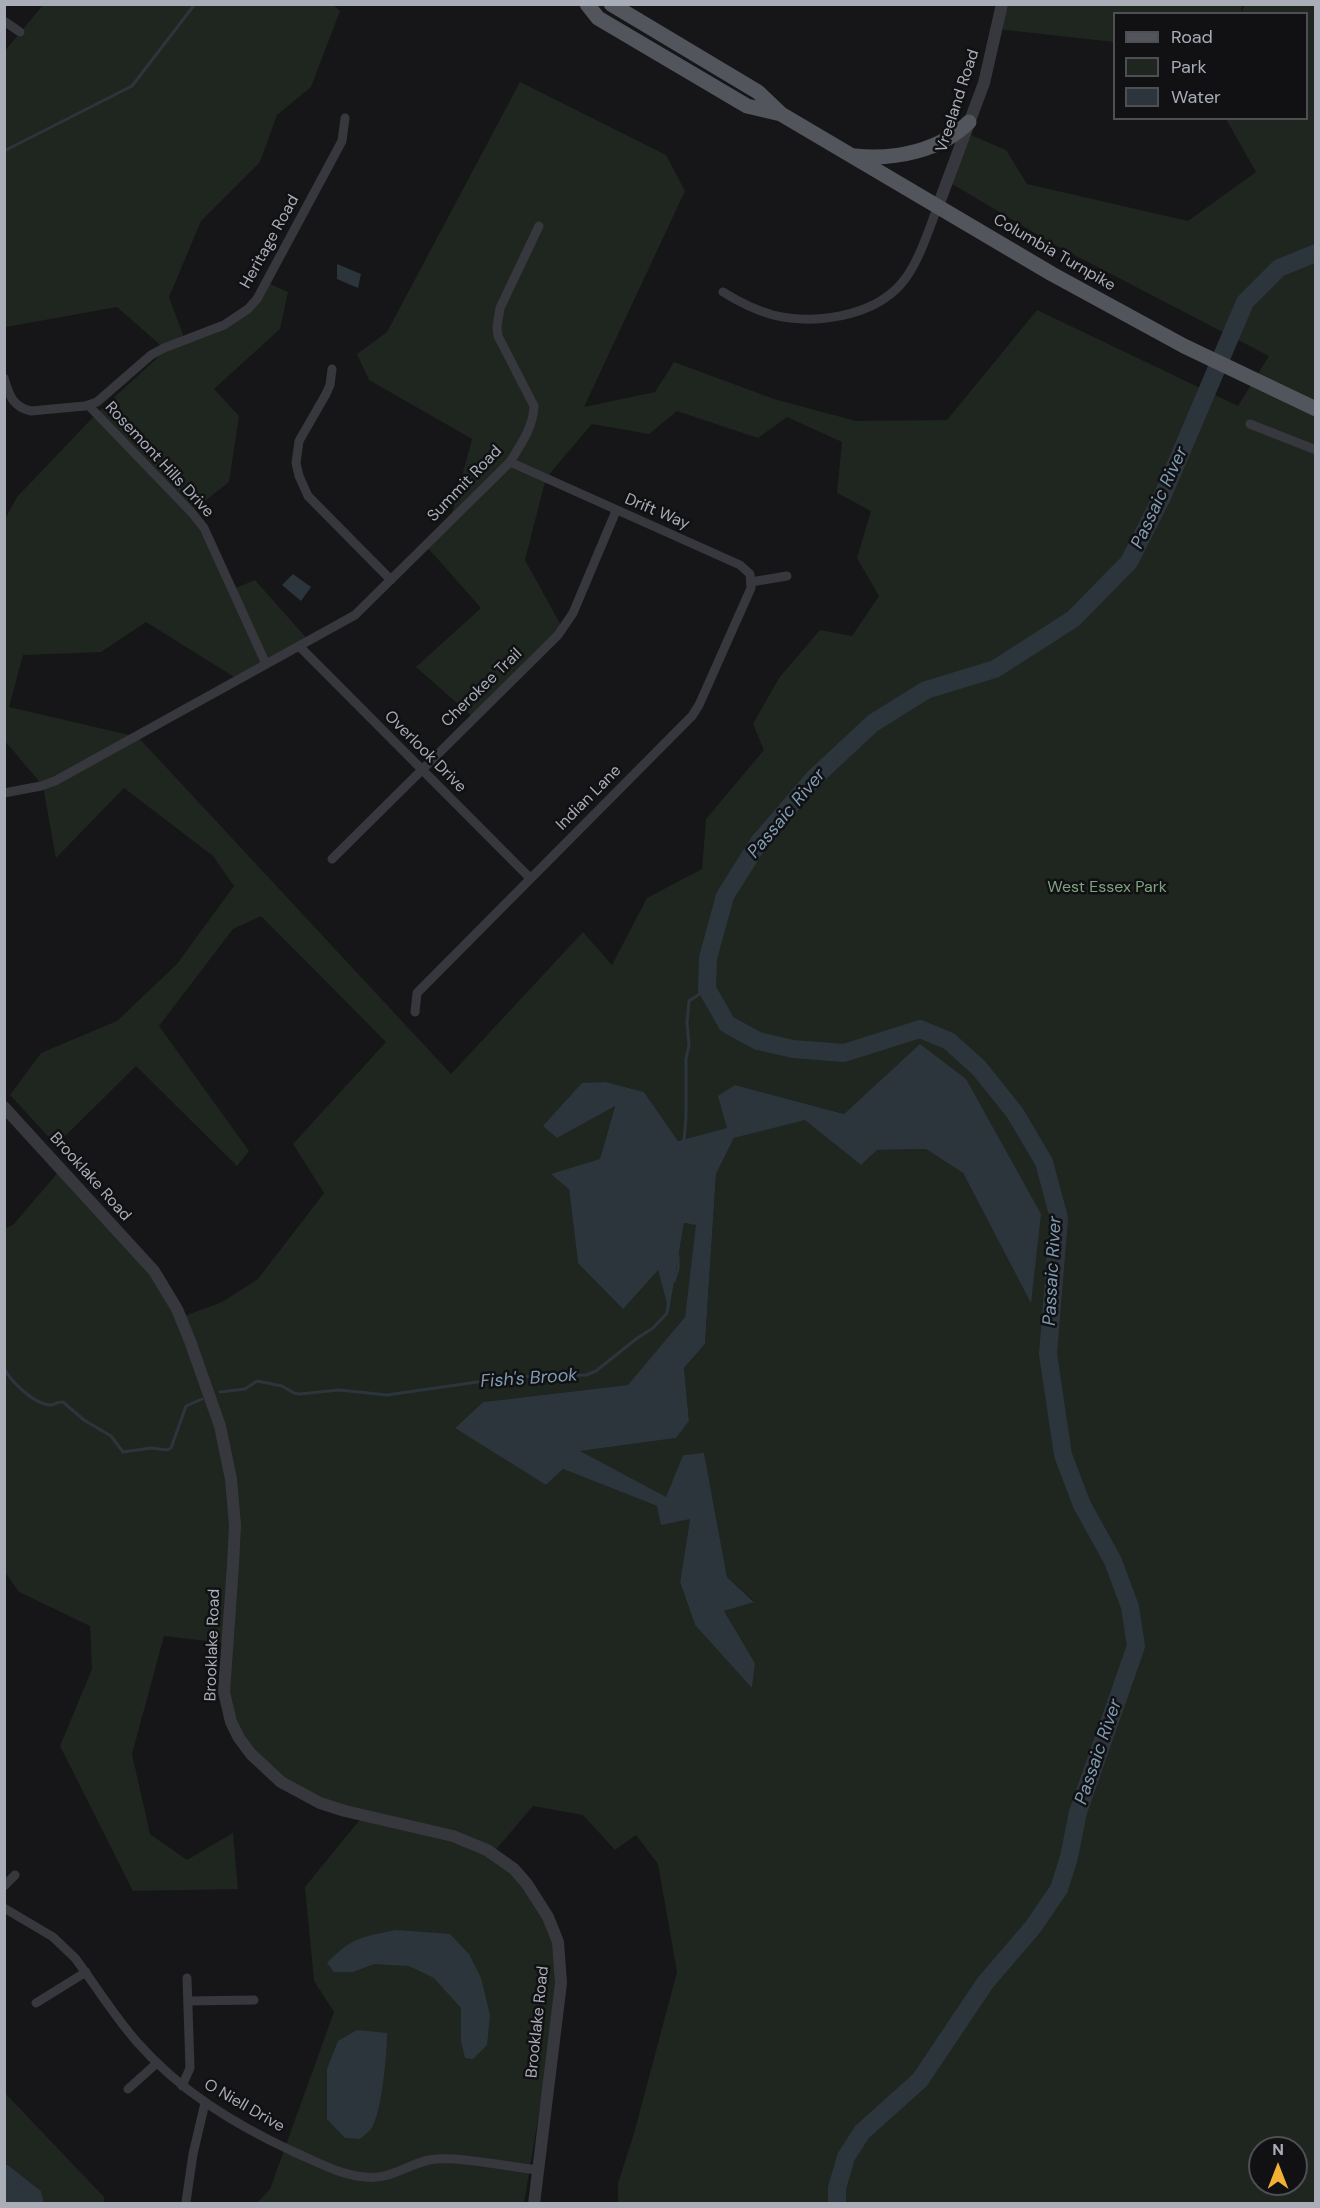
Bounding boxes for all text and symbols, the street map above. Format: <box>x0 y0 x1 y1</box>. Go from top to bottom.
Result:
legend <box>1113 12 1308 120</box>
text: Road <box>1171 25 1213 49</box>
street label: Vreeland Road <box>932 47 984 155</box>
text: Park <box>1171 55 1207 79</box>
text: Water <box>1171 85 1221 109</box>
street label: Heritage Road <box>236 192 304 292</box>
street label: Columbia Turnpike <box>990 210 1118 296</box>
street label: Rosemont Hills Drive <box>100 398 218 522</box>
street label: Summit Road <box>424 442 506 526</box>
water label: Passaic River <box>1127 444 1193 552</box>
street label: Drift Way <box>622 490 692 534</box>
street label: Cherokee Trail <box>438 645 526 731</box>
street label: Overlook Drive <box>380 707 470 797</box>
street label: Indian Lane <box>552 761 626 835</box>
water label: Passaic River <box>743 765 831 863</box>
park label: West Essex Park <box>1047 878 1167 898</box>
street label: Brooklake Road <box>45 1129 135 1225</box>
water label: Passaic River <box>1039 1216 1067 1326</box>
water label: Fish's Brook <box>480 1365 578 1393</box>
street label: Brooklake Road <box>201 1588 225 1702</box>
water label: Passaic River <box>1071 1697 1127 1807</box>
street label: Brooklake Road <box>523 1965 553 2079</box>
street label: O Niell Drive <box>200 2075 288 2137</box>
north arrow <box>1248 2136 1308 2196</box>
text: N <box>1272 2139 1284 2160</box>

